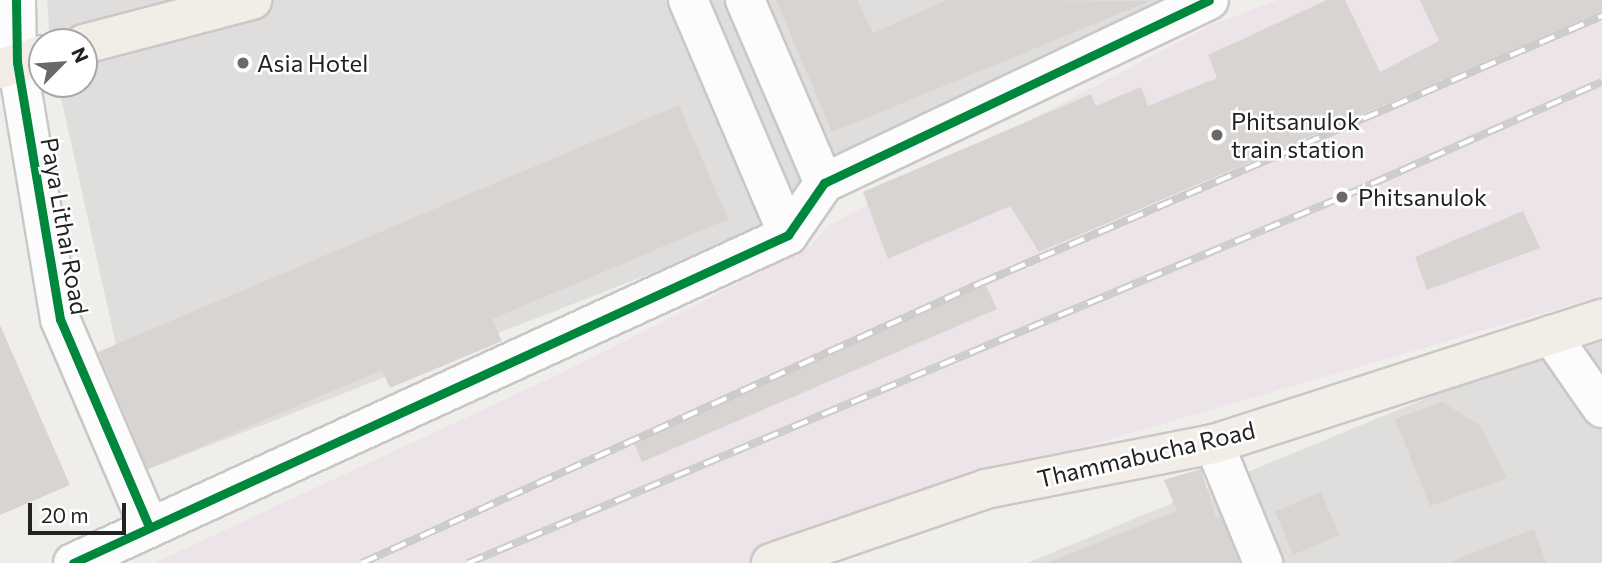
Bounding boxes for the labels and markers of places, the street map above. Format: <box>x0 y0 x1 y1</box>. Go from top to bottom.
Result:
place label: Asia Hotel <box>257 49 368 77</box>
marker: Asia Hotel <box>235 55 251 71</box>
place label: Phitsanulok train station <box>1231 107 1365 163</box>
marker: Phitsanulok train station <box>1209 127 1225 143</box>
place label: Phitsanulok <box>1358 183 1487 211</box>
marker: Phitsanulok <box>1332 187 1352 207</box>

